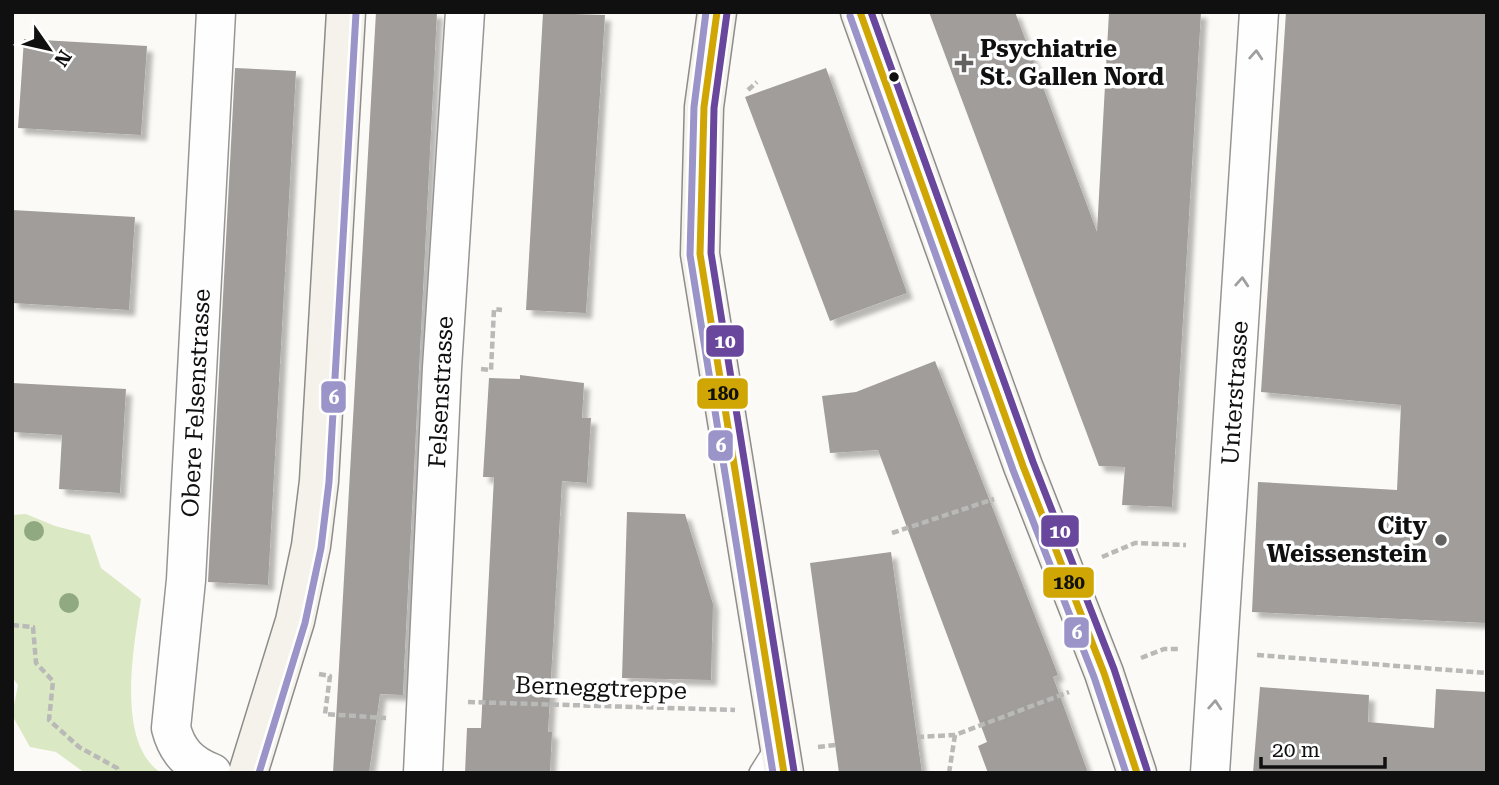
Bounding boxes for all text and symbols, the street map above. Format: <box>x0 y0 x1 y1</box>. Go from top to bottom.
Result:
north arrow <box>14 14 84 84</box>
place label: Psychiatrie St. Gallen Nord <box>980 35 1164 91</box>
text: N <box>49 46 76 71</box>
one-way arrow <box>1248 49 1263 60</box>
marker: Psychiatrie St. Gallen Nord <box>954 53 974 73</box>
unlabelled marker <box>887 70 901 84</box>
one-way arrow <box>1234 276 1249 287</box>
street label: Obere Felsenstrasse <box>176 288 216 518</box>
street label: Felsenstrasse <box>423 315 459 469</box>
street label: Unterstrasse <box>1216 320 1254 466</box>
line badge: 10 <box>705 324 745 358</box>
text: 10 <box>714 330 736 353</box>
line badge: 180 <box>696 377 749 410</box>
line badge: 6 <box>320 380 347 414</box>
text: 180 <box>707 382 739 405</box>
text: 6 <box>329 386 340 409</box>
line badge: 6 <box>707 429 734 462</box>
text: 6 <box>716 434 727 457</box>
place label: City Weissenstein <box>1267 512 1427 568</box>
line badge: 10 <box>1040 514 1080 548</box>
text: 10 <box>1049 520 1071 543</box>
marker: City Weissenstein <box>1433 532 1449 548</box>
line badge: 180 <box>1042 566 1095 599</box>
text: 180 <box>1053 571 1085 594</box>
line badge: 6 <box>1063 616 1090 649</box>
text: 6 <box>1072 621 1083 644</box>
street label: Berneggtreppe <box>515 671 687 705</box>
one-way arrow <box>1207 699 1222 710</box>
scale bar <box>1261 726 1385 770</box>
text: 20 m <box>1272 738 1320 762</box>

